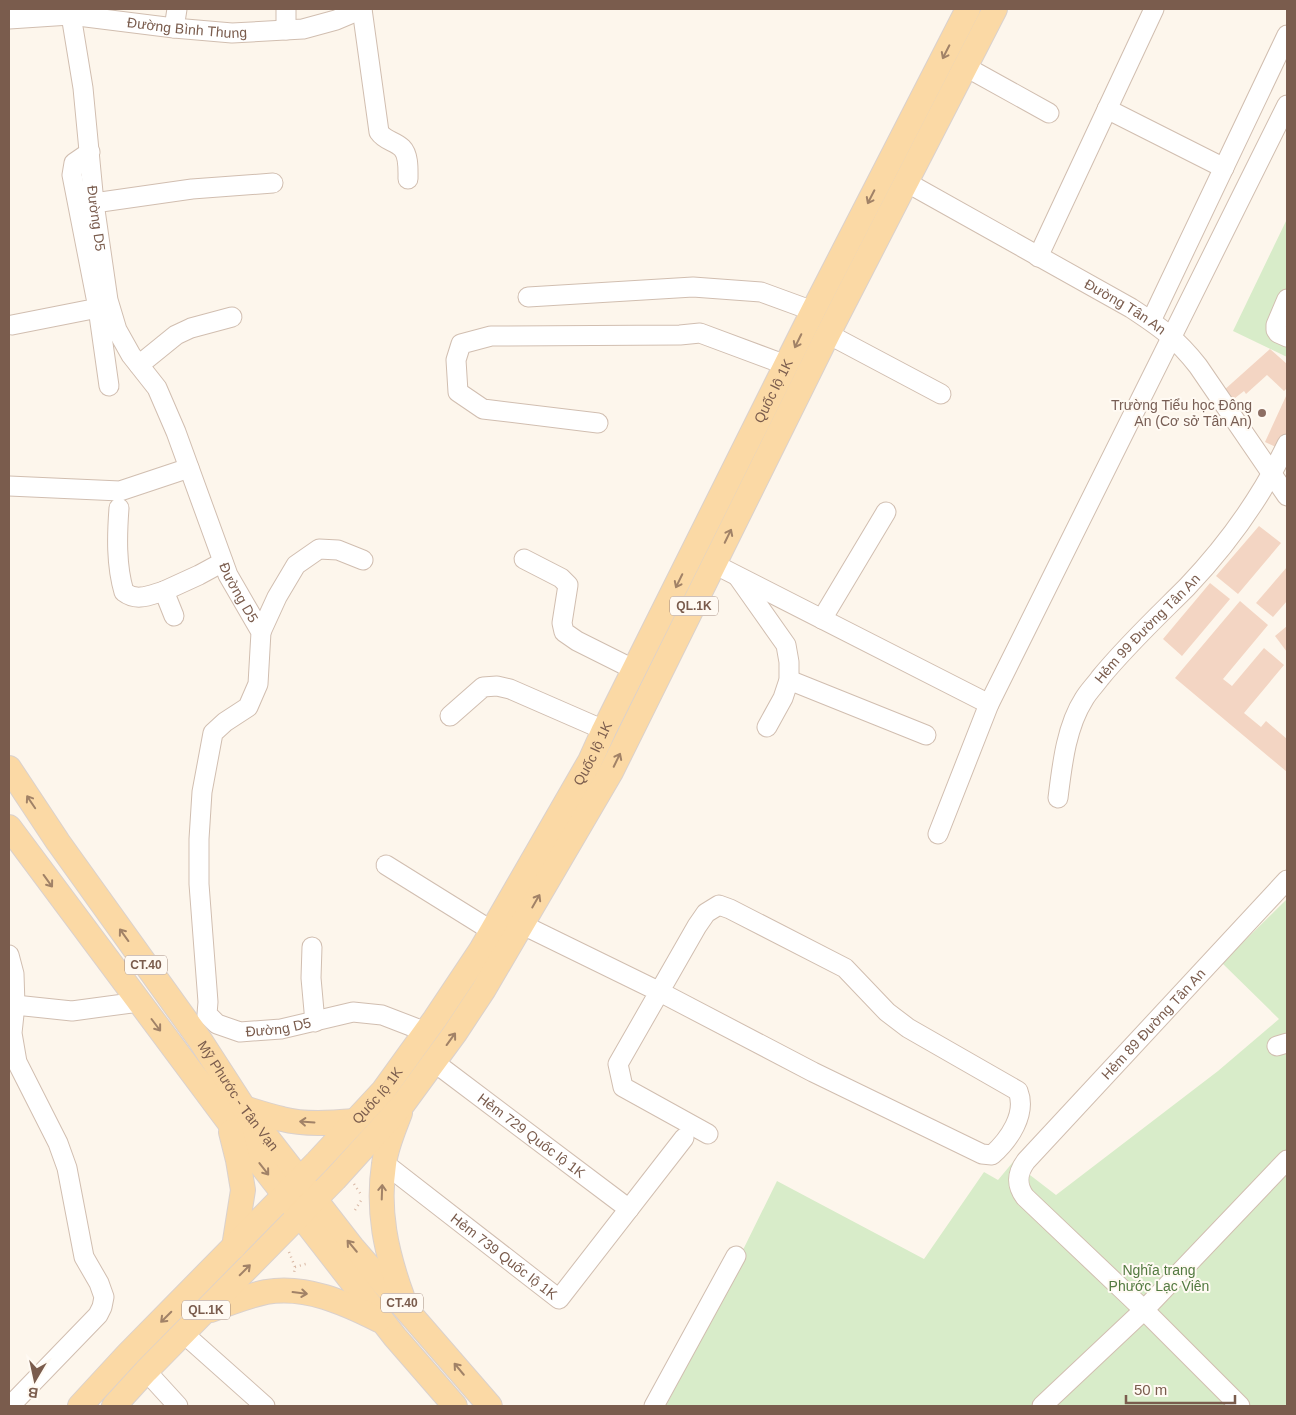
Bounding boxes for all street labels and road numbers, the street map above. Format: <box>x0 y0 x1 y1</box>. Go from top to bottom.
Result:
street label: Đường Bình Thung <box>126 14 247 41</box>
street label: Đường D5 <box>84 185 109 252</box>
street label: Đường Tân An <box>1082 276 1169 338</box>
street label: Quốc lộ 1K <box>751 356 796 425</box>
street label: Đường D5 <box>216 560 262 625</box>
street label: Hẻm 99 Đường Tân An <box>1091 571 1203 686</box>
road number: QL.1K <box>670 596 718 616</box>
street label: Quốc lộ 1K <box>570 718 615 788</box>
road number: CT.40 <box>125 956 167 974</box>
street label: Hẻm 89 Đường Tân An <box>1098 965 1209 1083</box>
street label: Đường D5 <box>245 1014 313 1040</box>
street label: Mỹ Phước - Tân Vạn <box>195 1038 282 1154</box>
street label: Quốc lộ 1K <box>349 1063 406 1127</box>
street label: Hẻm 729 Quốc lộ 1K <box>475 1090 589 1181</box>
street label: Hẻm 739 Quốc lộ 1K <box>448 1210 561 1303</box>
road number: CT.40 <box>381 1294 423 1312</box>
road number: QL.1K <box>182 1300 230 1320</box>

